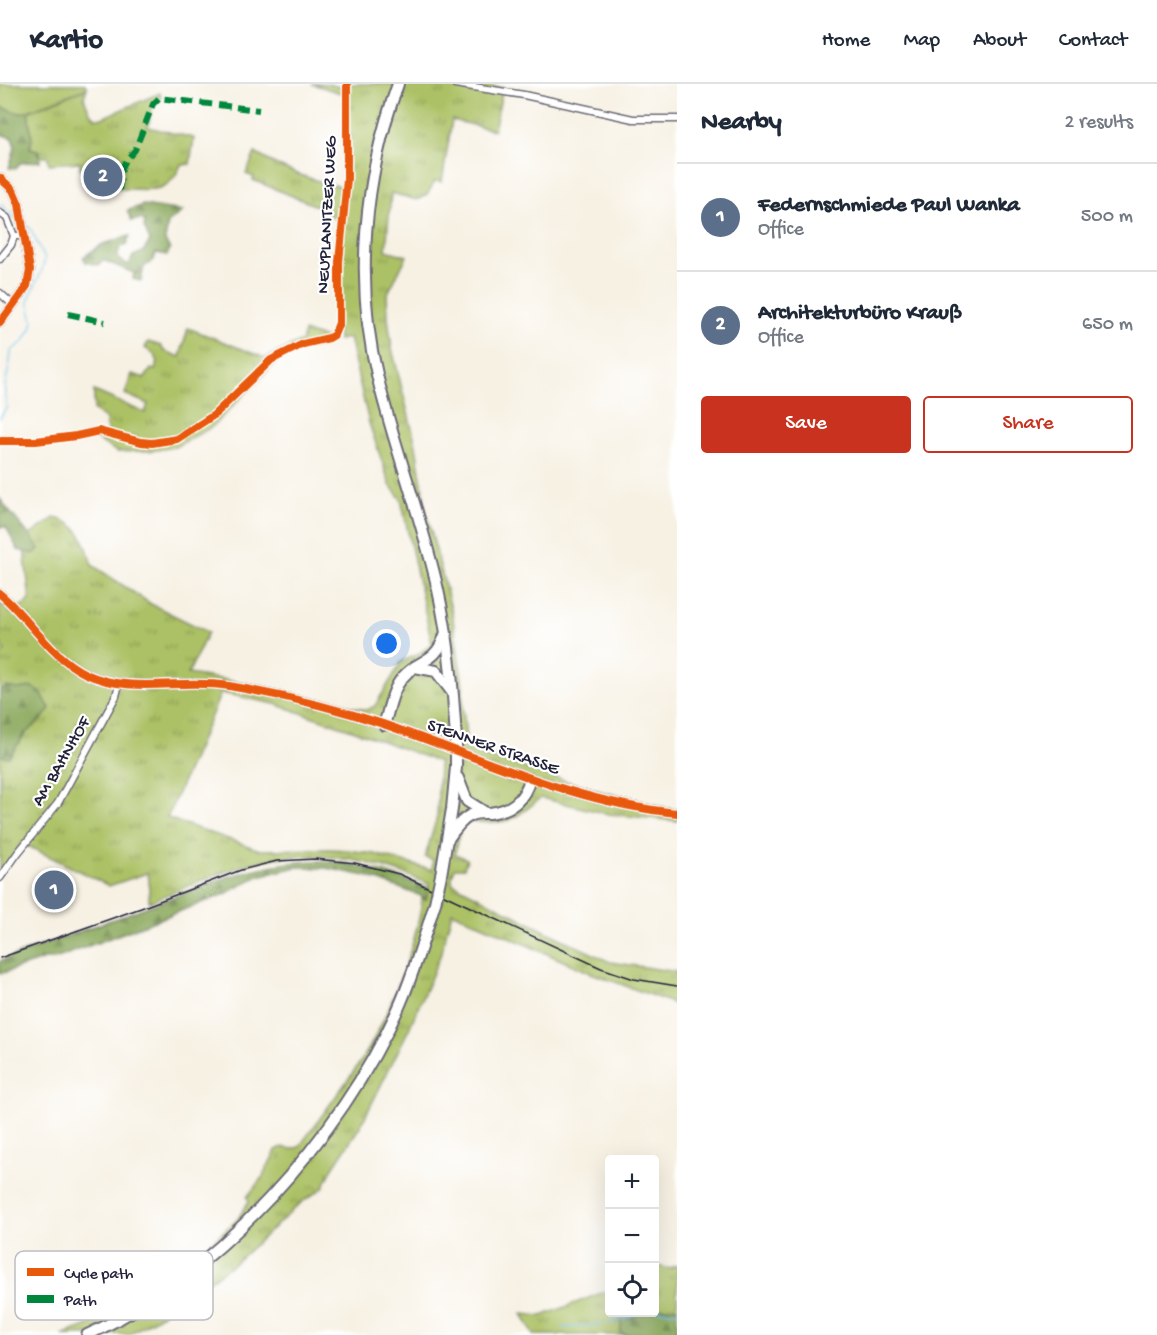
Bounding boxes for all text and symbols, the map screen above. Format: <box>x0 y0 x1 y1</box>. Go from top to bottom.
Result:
text: Kartio <box>30 25 103 58</box>
text: Home <box>822 29 870 54</box>
text: Map <box>903 29 940 54</box>
text: About <box>973 29 1026 54</box>
text: Contact <box>1059 29 1127 54</box>
text: Nearby <box>701 108 782 139</box>
text: 2 results <box>1064 112 1133 135</box>
street label: NEUPLANITZER WEG <box>313 135 343 294</box>
pin: 2 <box>84 154 122 200</box>
text: Federnschmiede Paul Wanka <box>758 193 1020 219</box>
text: 1 <box>716 206 725 229</box>
text: 500 m <box>1081 206 1133 229</box>
text: Office <box>758 219 804 242</box>
text: Architekturbüro Krauß <box>758 301 962 327</box>
text: 2 <box>716 314 725 337</box>
text: 650 m <box>1082 314 1133 337</box>
text: Office <box>758 327 804 350</box>
button: Save <box>701 396 911 453</box>
button: Share <box>923 396 1133 453</box>
your location <box>372 629 401 658</box>
street label: AM BAHNHOF <box>28 713 96 810</box>
street label: STENNER STRASSE <box>424 716 562 781</box>
pin: 1 <box>34 868 74 912</box>
map controls <box>605 1155 659 1317</box>
button: + <box>605 1155 659 1209</box>
button: − <box>605 1209 659 1263</box>
legend <box>15 1251 213 1320</box>
button: locate <box>605 1263 659 1317</box>
text: Cycle path <box>64 1266 134 1285</box>
text: Path <box>63 1293 97 1312</box>

